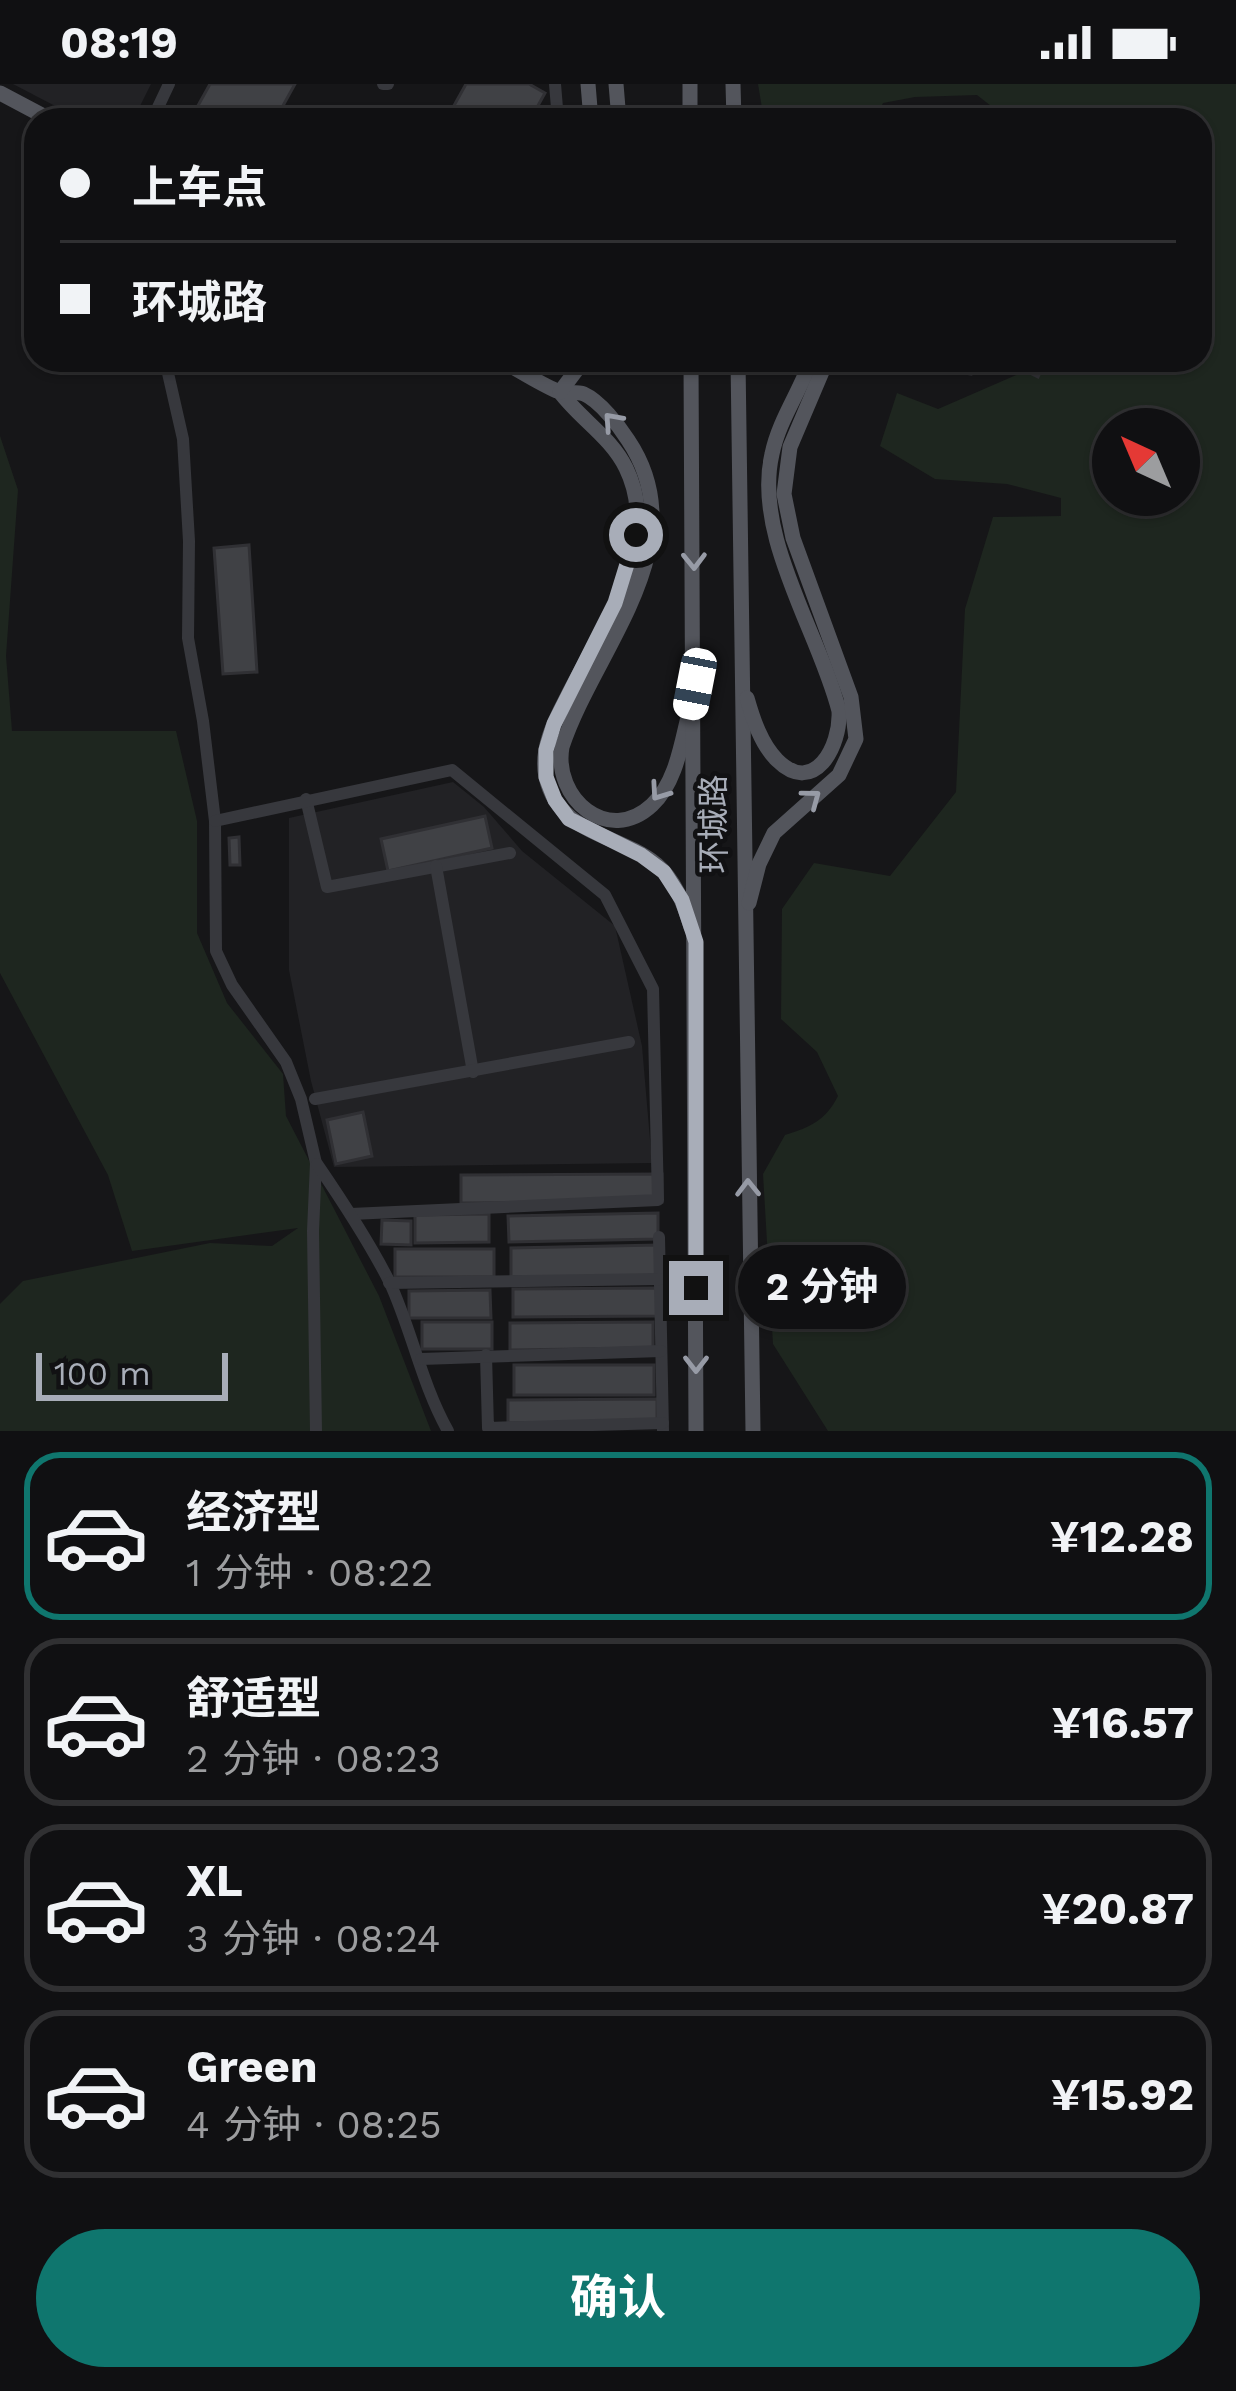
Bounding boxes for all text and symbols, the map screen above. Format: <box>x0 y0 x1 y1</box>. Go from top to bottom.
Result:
text: 08:19 <box>60 16 178 69</box>
text: 上车点 <box>132 161 267 214</box>
text: 环城路 <box>132 276 267 329</box>
north arrow <box>1092 408 1200 516</box>
map controls <box>1092 408 1200 516</box>
one-way arrow <box>605 414 626 435</box>
route start <box>609 508 663 562</box>
one-way arrow <box>681 553 707 571</box>
car <box>670 645 720 723</box>
street label: 环城路 <box>694 775 733 874</box>
one-way arrow <box>652 779 674 801</box>
one-way arrow <box>798 791 820 812</box>
one-way arrow <box>735 1178 761 1196</box>
callout: 2 分钟 <box>738 1246 906 1330</box>
route end <box>669 1261 723 1315</box>
text: 2 分钟 <box>766 1264 878 1309</box>
scale bar <box>36 1347 228 1400</box>
text: 100 m <box>54 1354 151 1393</box>
one-way arrow <box>683 1356 709 1374</box>
icon: car <box>42 1482 150 1590</box>
text: 经济型 <box>186 1486 321 1539</box>
text: ¥12.28 <box>1050 1510 1194 1563</box>
text: 1 分钟 · 08:22 <box>186 1550 433 1595</box>
icon: car <box>42 1668 150 1776</box>
text: 舒适型 <box>186 1672 321 1725</box>
text: ¥16.57 <box>1052 1696 1194 1749</box>
text: 2 分钟 · 08:23 <box>186 1736 441 1781</box>
icon: car <box>42 1854 150 1962</box>
text: XL <box>186 1854 243 1907</box>
text: ¥20.87 <box>1042 1882 1194 1935</box>
text: 3 分钟 · 08:24 <box>186 1916 441 1961</box>
icon: car <box>42 2040 150 2148</box>
text: Green <box>186 2040 318 2093</box>
text: ¥15.92 <box>1051 2068 1194 2121</box>
text: 4 分钟 · 08:25 <box>186 2102 442 2147</box>
button: 确认 <box>36 2229 1200 2367</box>

